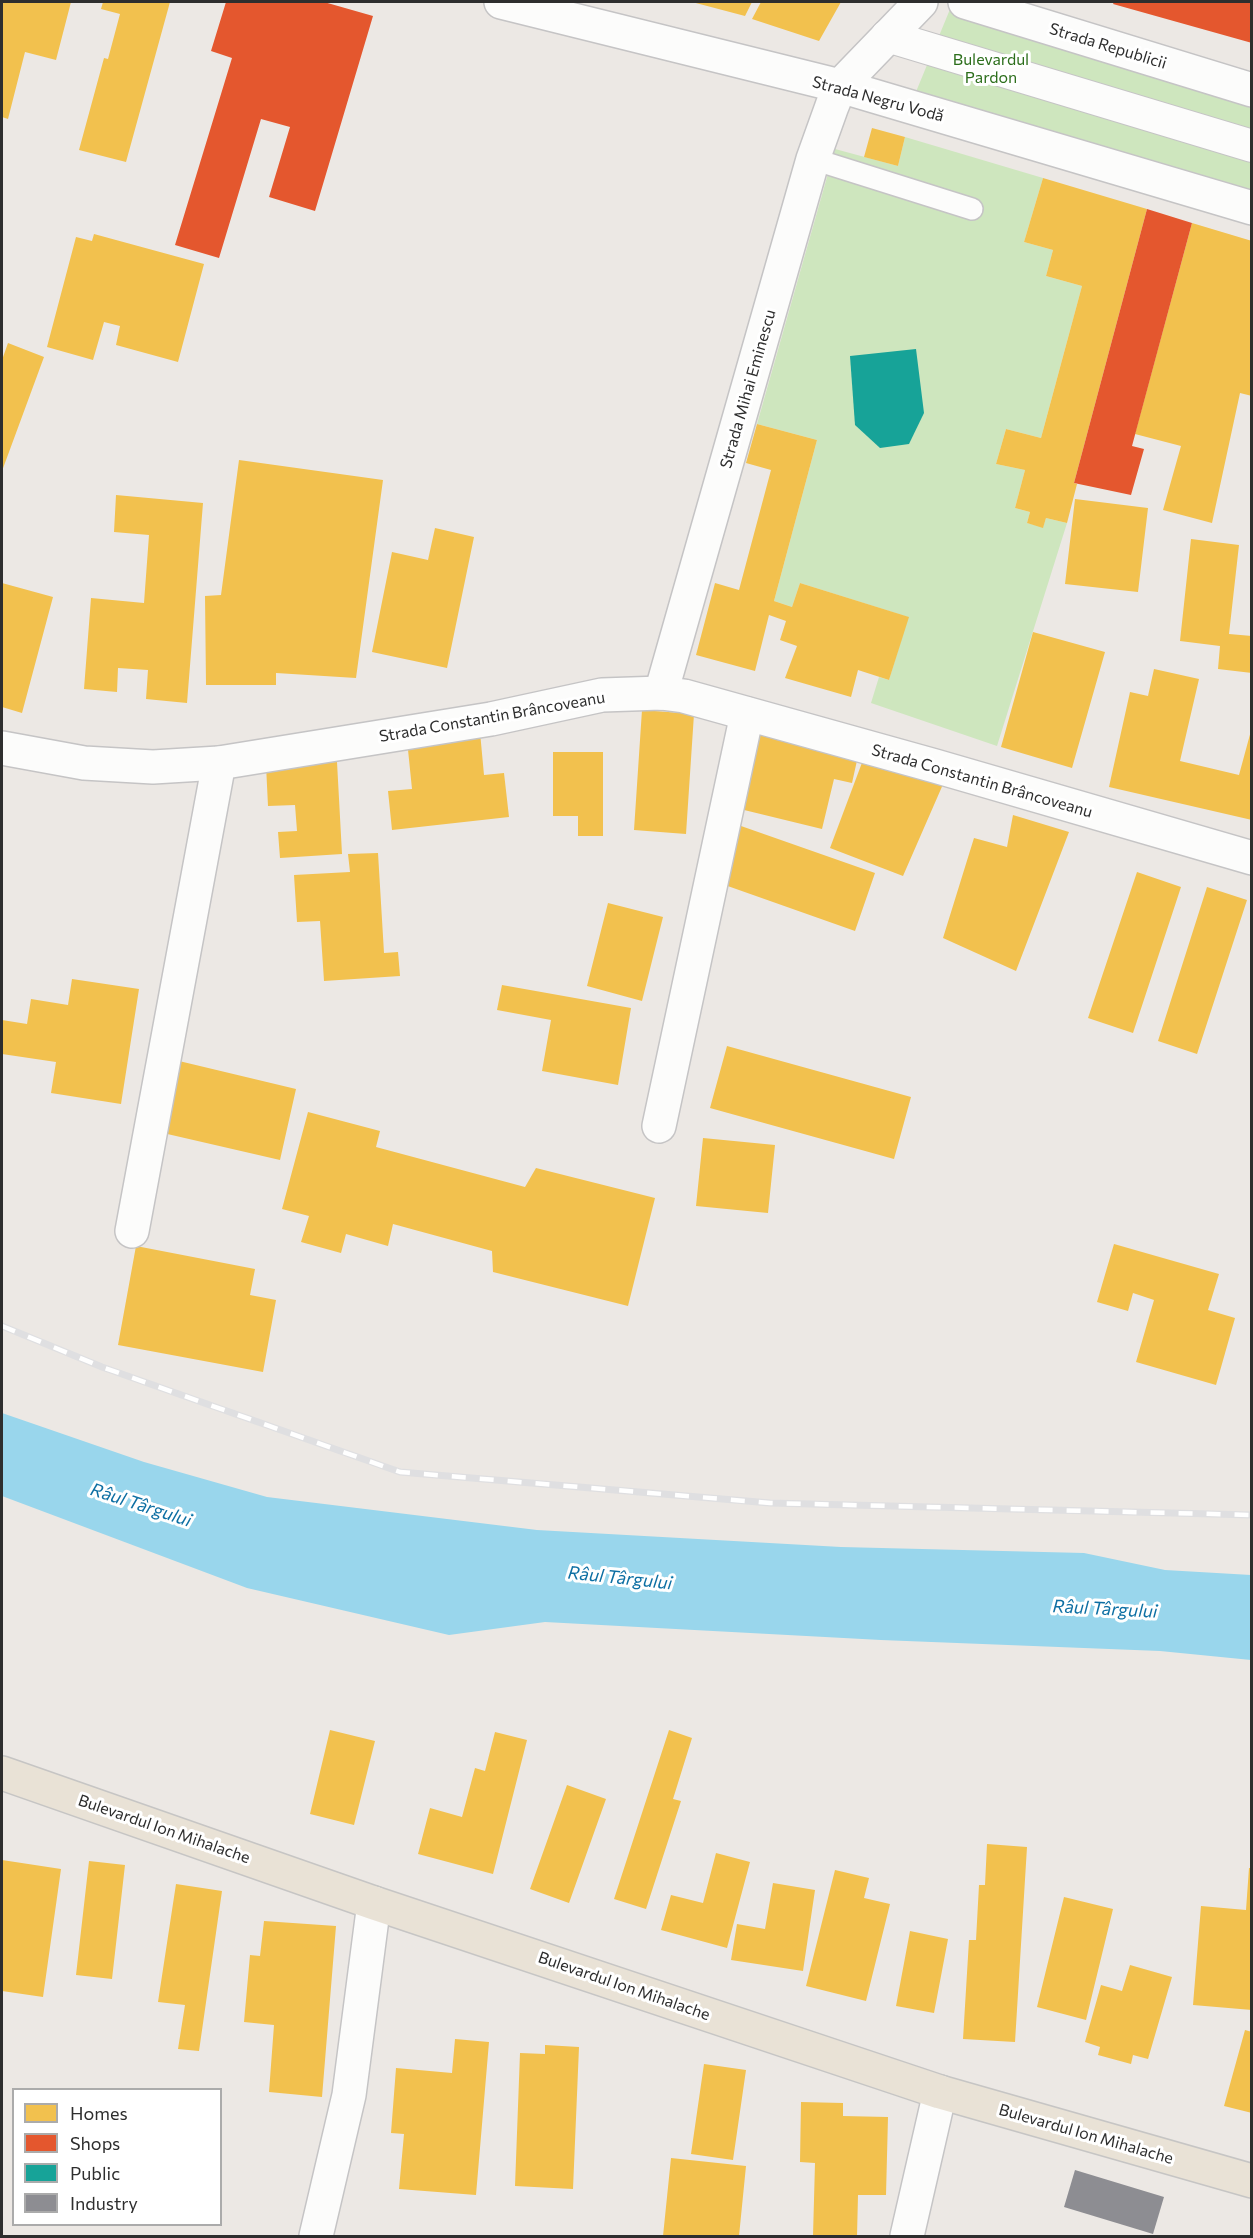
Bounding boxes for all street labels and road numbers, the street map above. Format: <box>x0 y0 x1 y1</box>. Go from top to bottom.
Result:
street label: Strada Republicii <box>1047 19 1169 73</box>
street label: Strada Negru Vodă <box>810 72 946 126</box>
street label: Strada Mihai Eminescu <box>716 307 780 471</box>
street label: Strada Constantin Brâncoveanu <box>378 688 606 746</box>
street label: Strada Constantin Brâncoveanu <box>869 740 1095 822</box>
street label: Bulevardul Ion Mihalache <box>76 1791 252 1867</box>
street label: Bulevardul Ion Mihalache <box>536 1948 712 2024</box>
street label: Bulevardul Ion Mihalache <box>997 2100 1175 2168</box>

